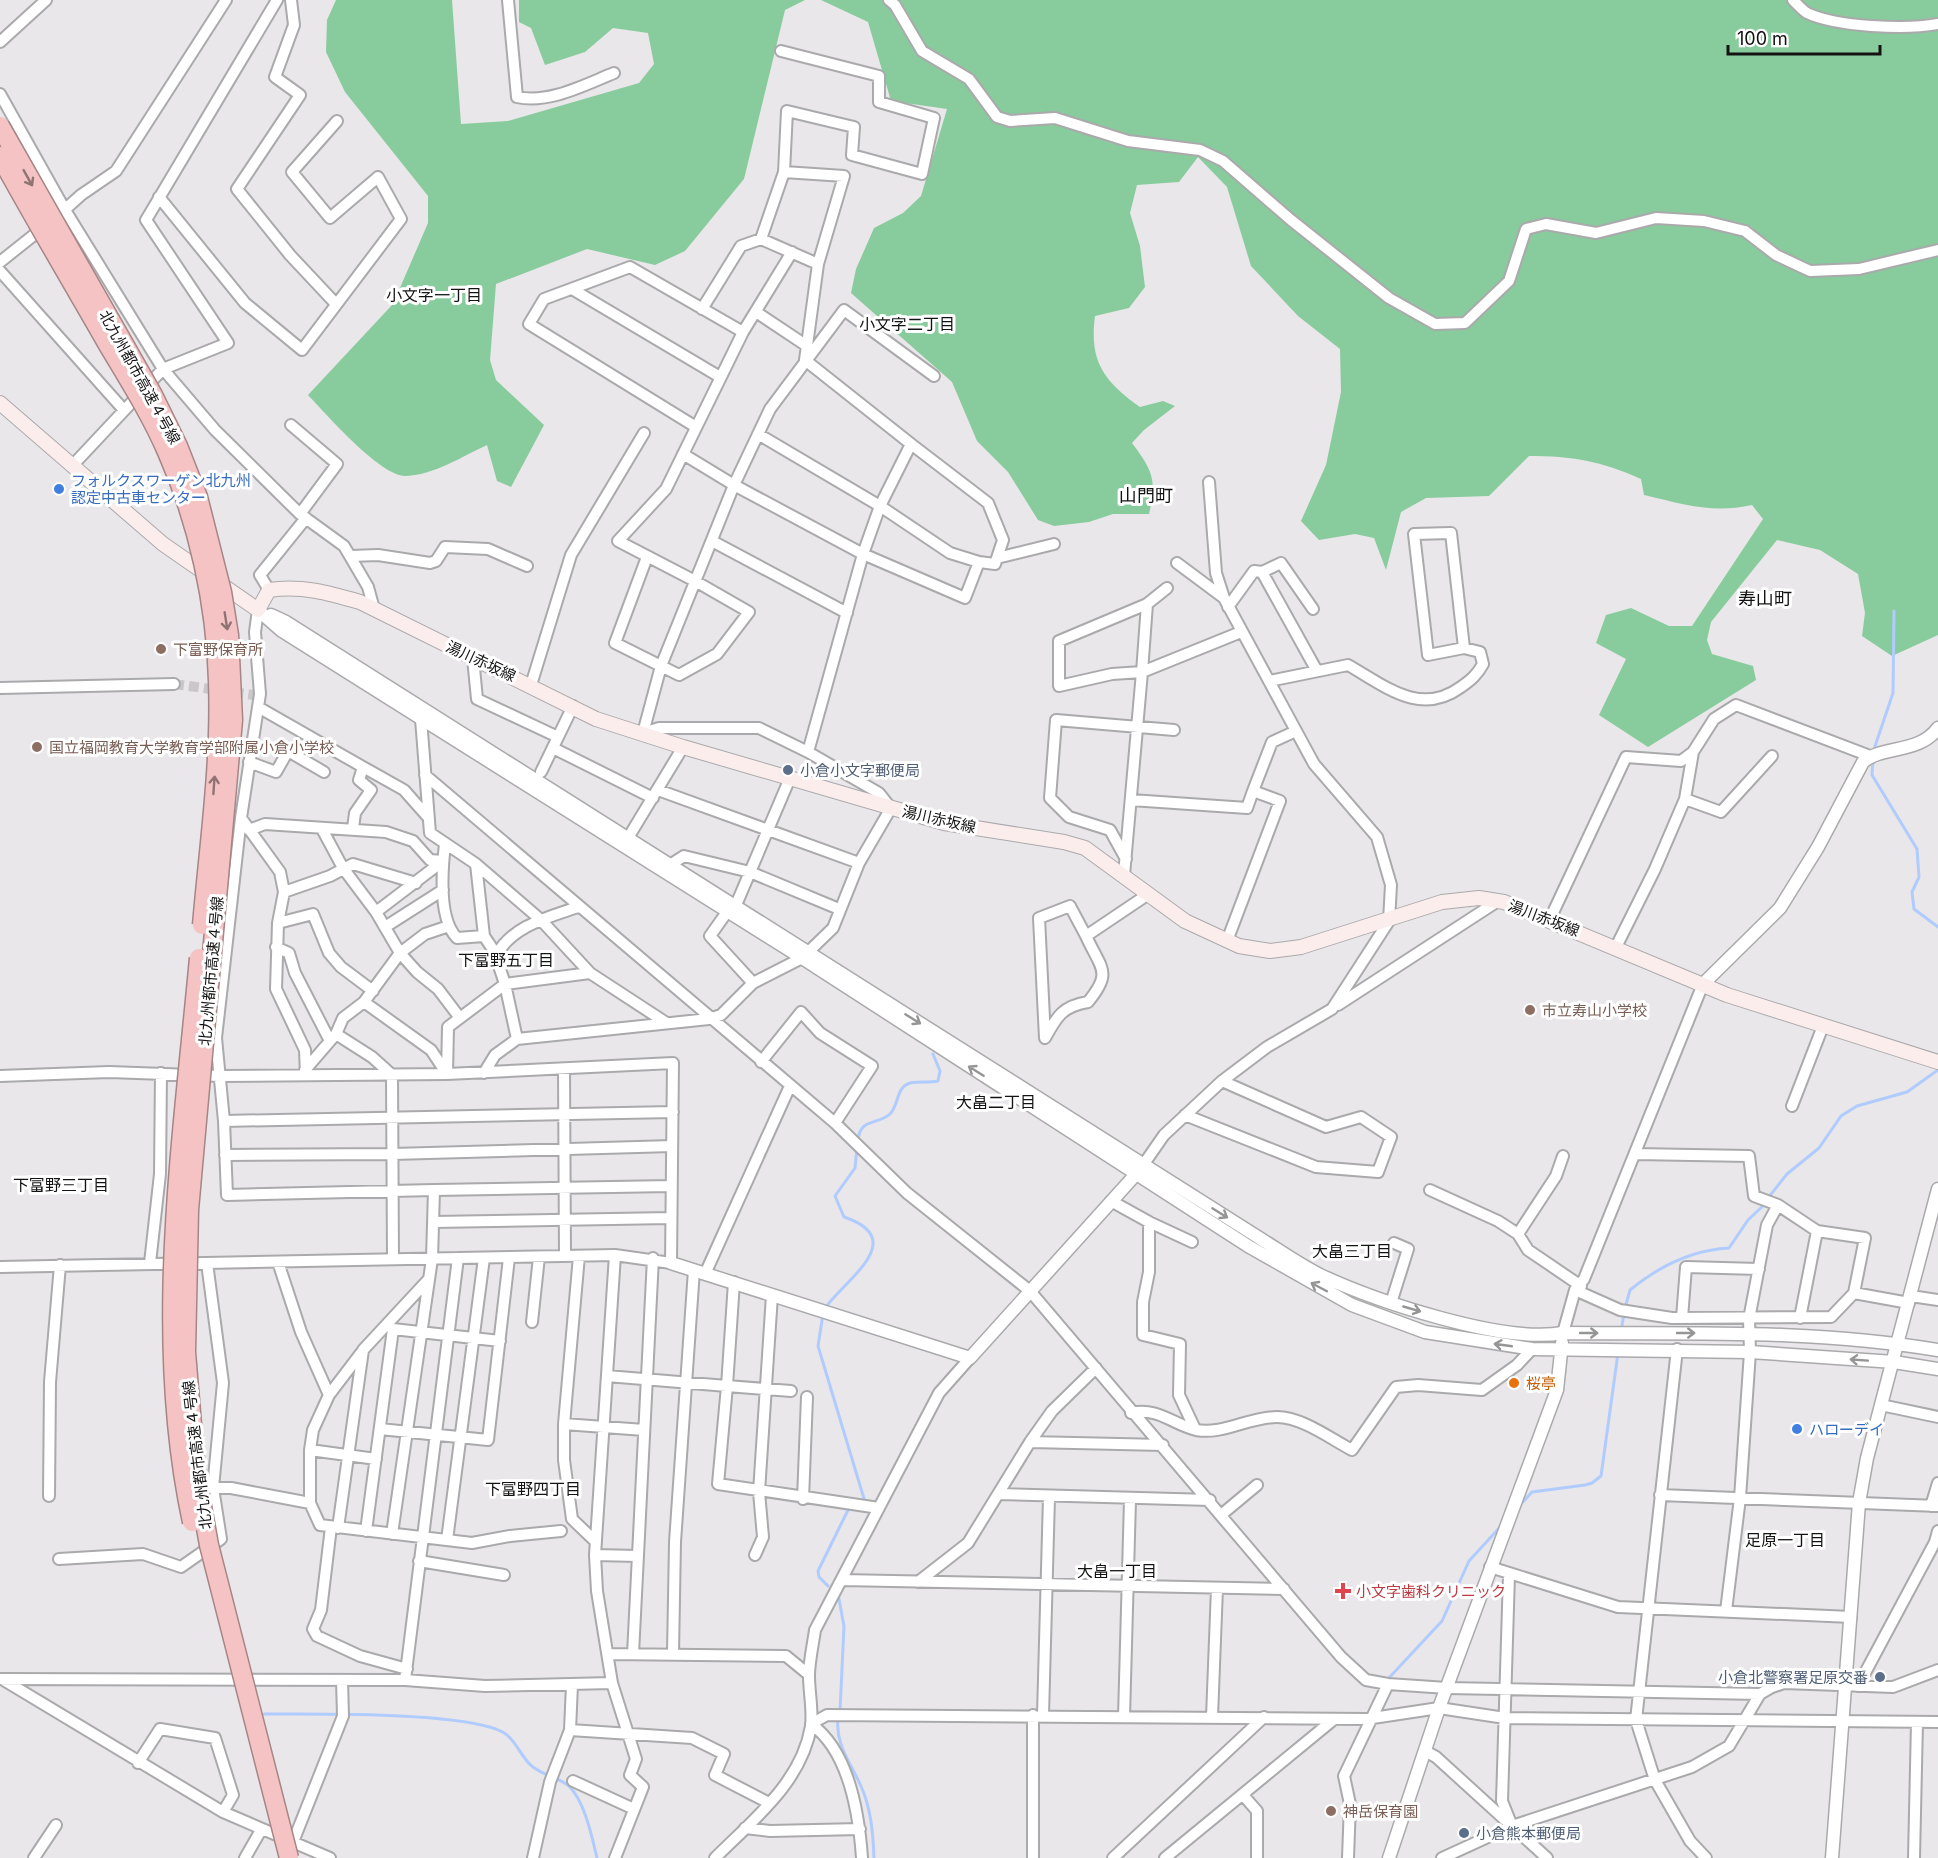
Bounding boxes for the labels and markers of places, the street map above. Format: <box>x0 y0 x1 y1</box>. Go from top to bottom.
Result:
place label: フォルクスワーゲン北九州 認定中古車センター <box>71 471 251 507</box>
marker: フォルクスワーゲン北九州 認定中古車センター <box>52 482 66 496</box>
place label: 下富野保育所 <box>173 640 263 659</box>
marker: 下富野保育所 <box>154 642 168 656</box>
place label: 国立福岡教育大学教育学部附属小倉小学校 <box>49 738 334 757</box>
marker: 国立福岡教育大学教育学部附属小倉小学校 <box>30 740 44 754</box>
place label: 小倉小文字郵便局 <box>800 761 920 780</box>
marker: 小倉小文字郵便局 <box>781 763 795 777</box>
place label: 市立寿山小学校 <box>1542 1001 1647 1020</box>
marker: 市立寿山小学校 <box>1523 1003 1537 1017</box>
place label: 桜亭 <box>1526 1374 1556 1393</box>
marker: 桜亭 <box>1507 1376 1521 1390</box>
place label: ハローデイ <box>1809 1420 1884 1439</box>
marker: ハローデイ <box>1790 1422 1804 1436</box>
marker: 小文字歯科クリニック <box>1334 1582 1352 1600</box>
place label: 小文字歯科クリニック <box>1356 1582 1506 1601</box>
place label: 小倉北警察署足原交番 <box>1718 1668 1868 1687</box>
marker: 小倉北警察署足原交番 <box>1873 1670 1887 1684</box>
place label: 神岳保育園 <box>1343 1802 1418 1821</box>
marker: 神岳保育園 <box>1324 1804 1338 1818</box>
place label: 小倉熊本郵便局 <box>1476 1824 1581 1843</box>
marker: 小倉熊本郵便局 <box>1457 1826 1471 1840</box>

